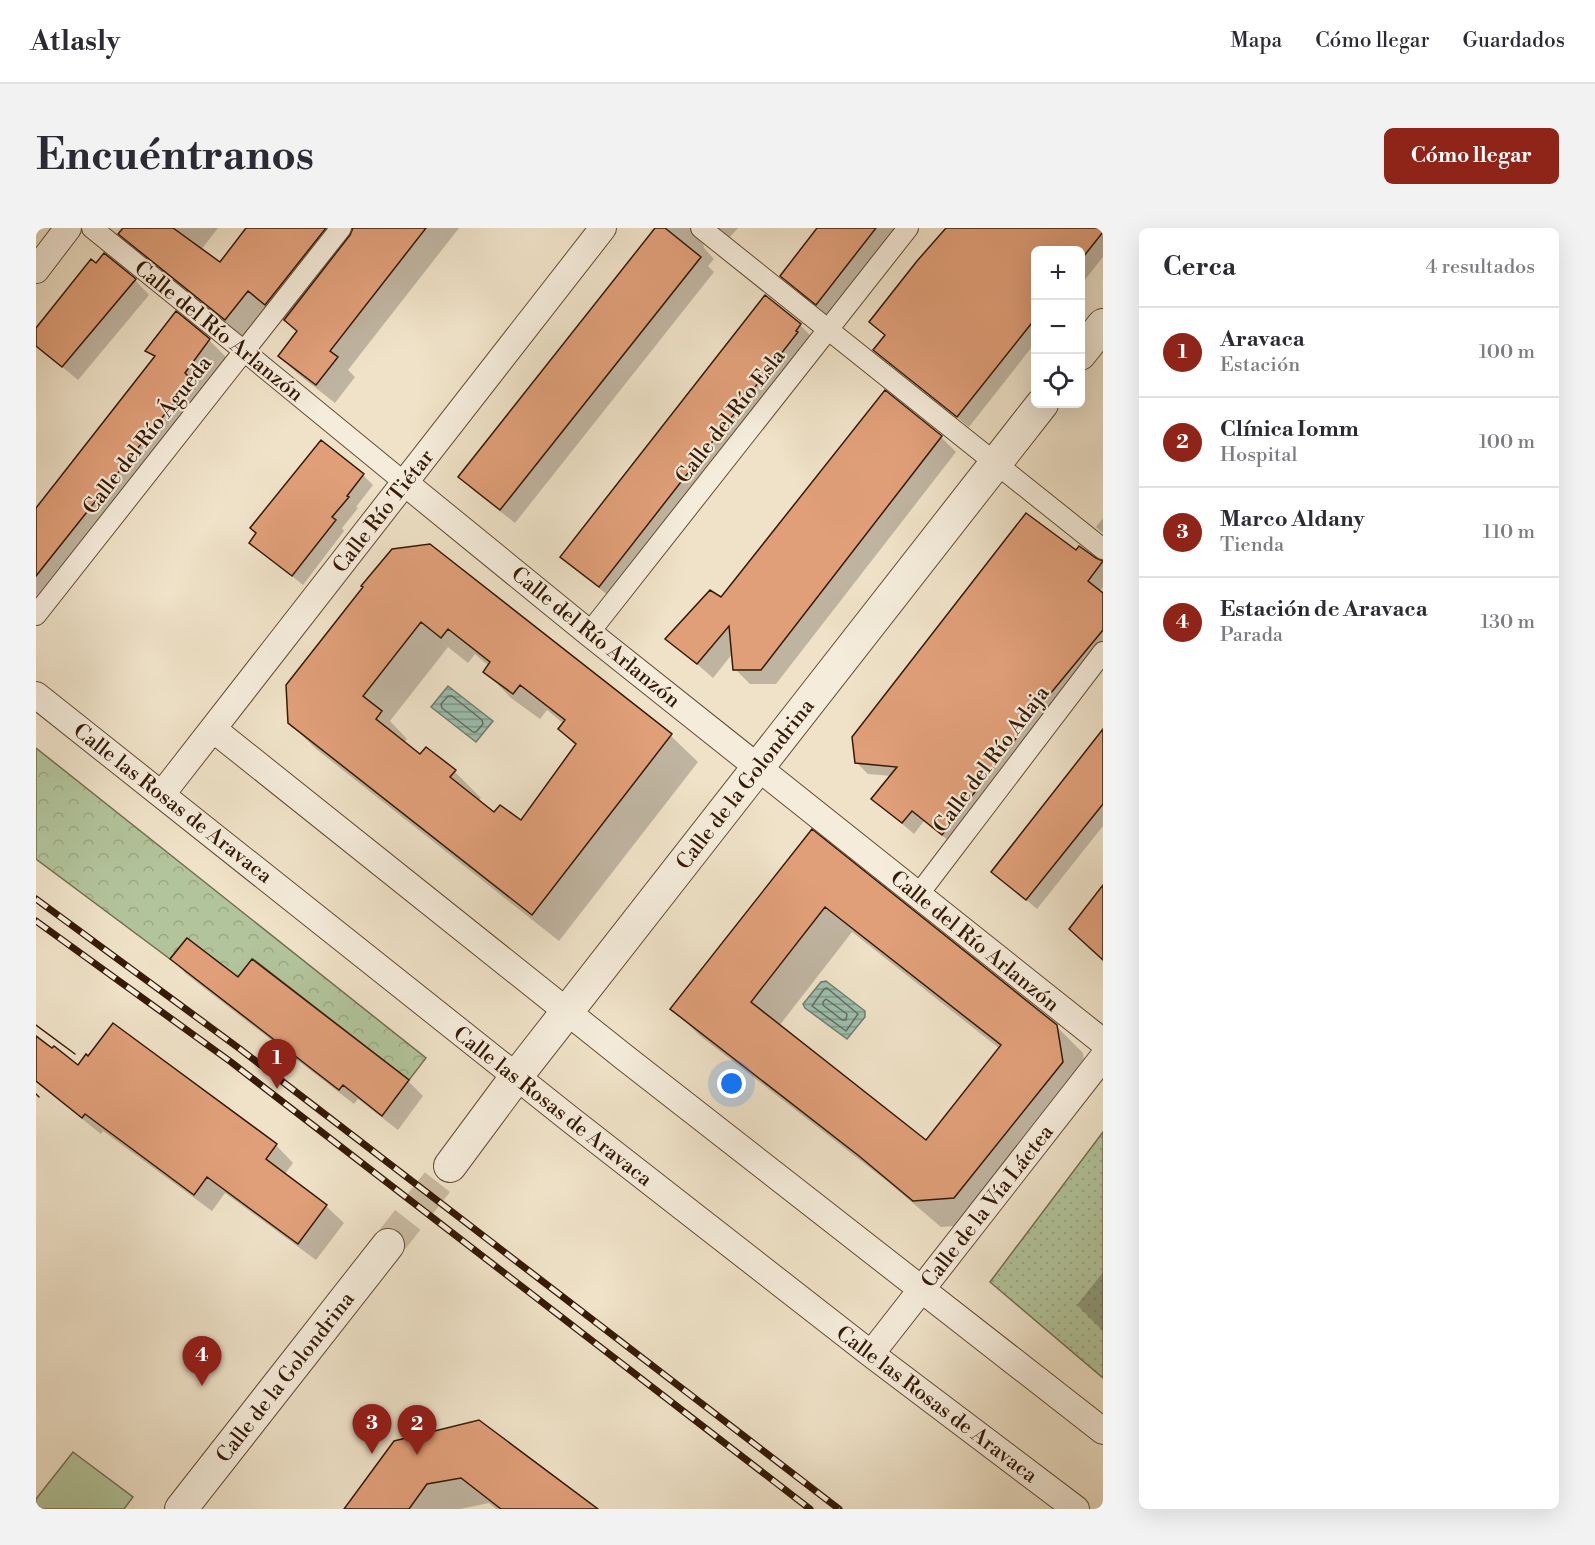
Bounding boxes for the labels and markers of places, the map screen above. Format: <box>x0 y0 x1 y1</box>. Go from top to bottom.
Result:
pin: 1 <box>258 1040 296 1089</box>
pin: 4 <box>182 1336 222 1386</box>
pin: 3 <box>352 1404 392 1454</box>
pin: 2 <box>398 1406 436 1455</box>

